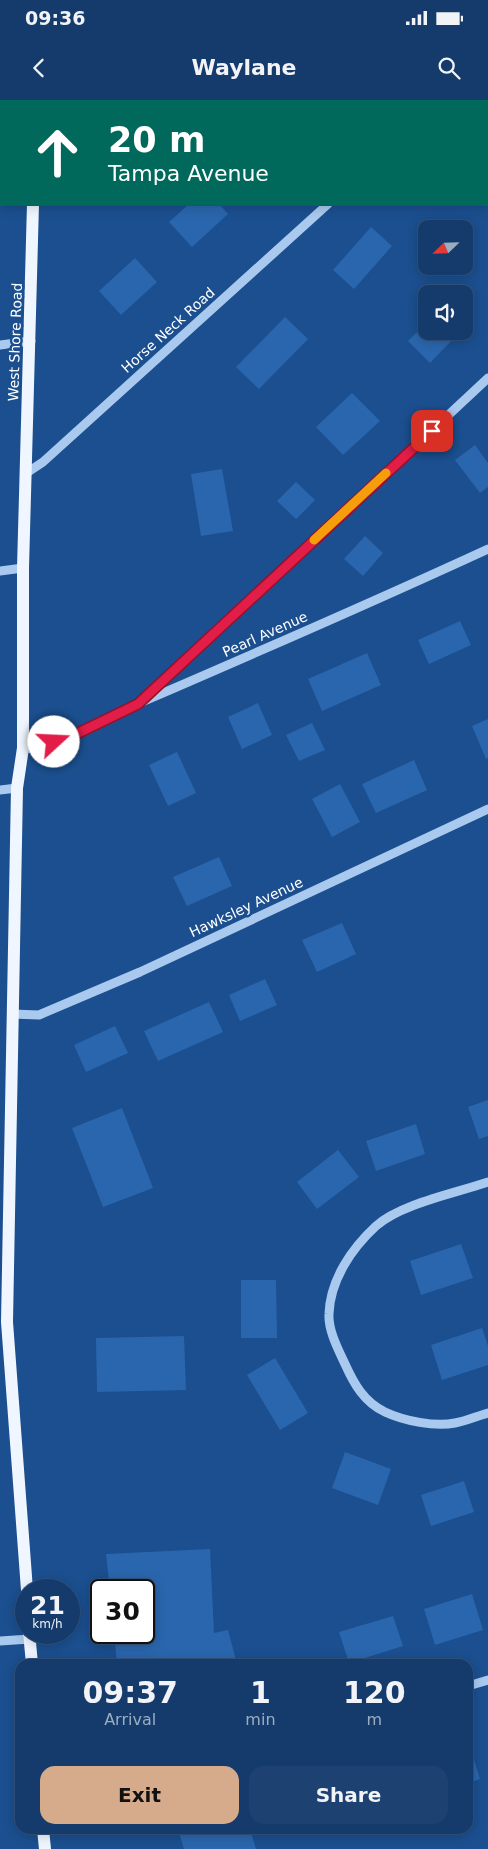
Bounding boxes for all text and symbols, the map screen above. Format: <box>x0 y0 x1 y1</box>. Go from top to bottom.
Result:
text: 09:36 <box>25 7 85 29</box>
icon: back <box>25 54 53 82</box>
icon: search <box>435 54 463 82</box>
text: Waylane <box>192 55 296 80</box>
icon: ahead <box>25 120 90 185</box>
text: 20 m <box>108 120 205 160</box>
text: Tampa Avenue <box>108 161 269 186</box>
north arrow <box>418 220 472 275</box>
map controls <box>418 220 473 340</box>
street label: West Shore Road <box>5 282 25 402</box>
street label: Horse Neck Road <box>118 284 218 376</box>
button: sound <box>418 285 473 340</box>
pin <box>411 410 453 452</box>
icon: arrive <box>418 417 446 445</box>
street label: Pearl Avenue <box>220 608 310 660</box>
position arrow <box>27 715 79 767</box>
street label: Hawksley Avenue <box>187 874 305 940</box>
speed limit sign: 30 <box>90 1579 155 1644</box>
text: 21 <box>30 1591 65 1620</box>
text: km/h <box>32 1617 63 1631</box>
text: 09:37 <box>82 1675 178 1710</box>
text: 1 <box>250 1675 271 1710</box>
text: 120 <box>343 1675 406 1710</box>
text: Arrival <box>104 1710 156 1729</box>
text: min <box>245 1710 276 1729</box>
text: m <box>366 1710 382 1729</box>
button: Exit <box>40 1766 239 1824</box>
button: Share <box>249 1766 448 1824</box>

